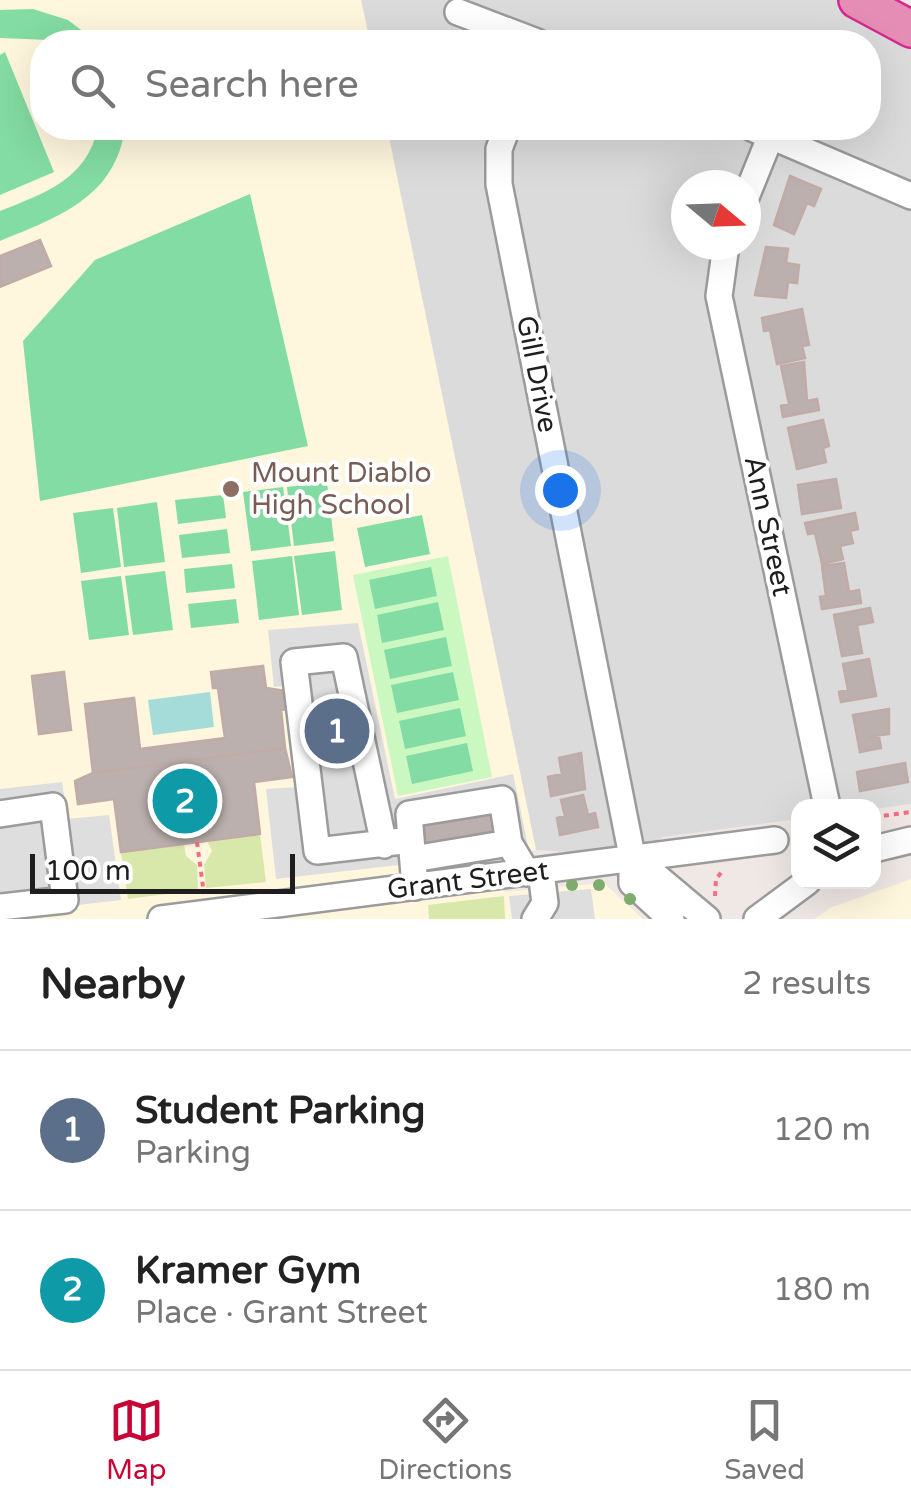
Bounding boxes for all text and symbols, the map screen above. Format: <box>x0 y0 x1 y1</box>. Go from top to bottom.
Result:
search box <box>30 30 881 140</box>
icon: search <box>65 58 120 113</box>
text: Search here <box>145 62 359 108</box>
north arrow <box>671 170 761 260</box>
street label: Gill Drive <box>509 313 565 435</box>
street label: Ann Street <box>737 453 799 599</box>
place label: Mount Diablo High School <box>251 456 432 522</box>
your location <box>535 465 586 516</box>
marker: Mount Diablo High School <box>220 478 242 500</box>
pin: 1 <box>304 694 370 768</box>
pin: 2 <box>152 764 218 838</box>
map controls <box>791 799 881 889</box>
button: layers <box>791 799 881 889</box>
scale bar <box>30 849 295 894</box>
street label: Grant Street <box>385 853 551 907</box>
text: 100 m <box>45 854 131 888</box>
text: Nearby <box>40 959 185 1010</box>
text: 2 results <box>742 965 871 1003</box>
text: Student Parking <box>135 1088 426 1134</box>
text: 1 <box>62 1111 83 1149</box>
text: 120 m <box>773 1111 871 1149</box>
text: Parking <box>135 1134 251 1172</box>
text: Kramer Gym <box>135 1248 361 1294</box>
text: 2 <box>62 1271 83 1309</box>
text: 180 m <box>773 1271 871 1309</box>
text: Place · Grant Street <box>135 1294 428 1332</box>
tab: Map <box>106 1393 166 1487</box>
tab: Directions <box>378 1393 512 1487</box>
tab: Saved <box>724 1393 805 1487</box>

